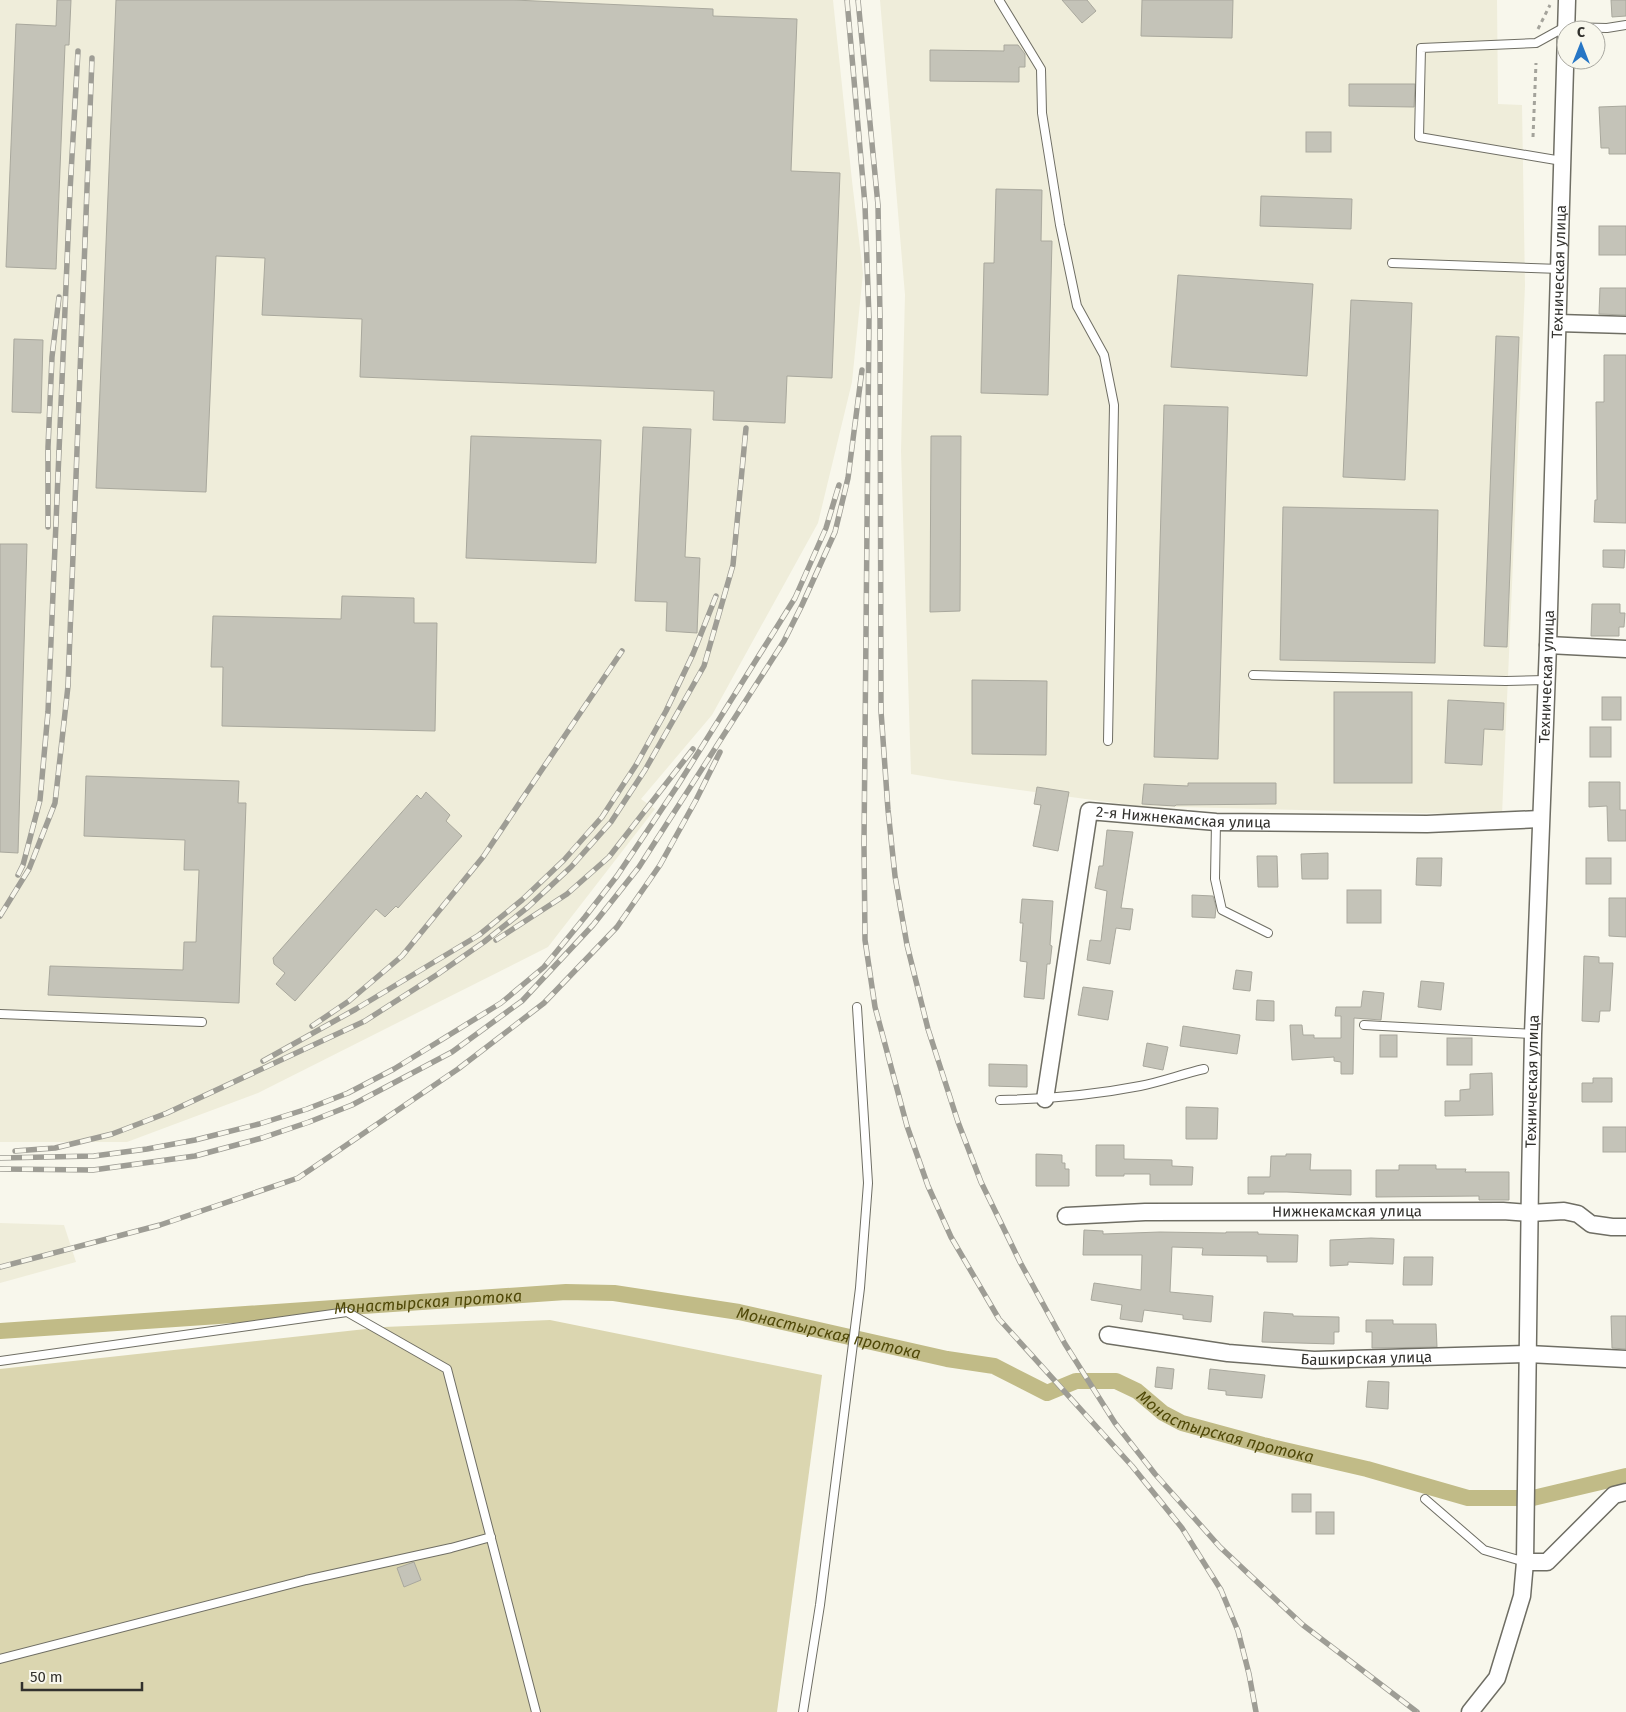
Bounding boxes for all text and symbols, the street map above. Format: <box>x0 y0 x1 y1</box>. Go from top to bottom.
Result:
north arrow <box>1556 20 1606 70</box>
text: С <box>1577 24 1585 41</box>
street label: Техническая улица <box>1548 205 1570 339</box>
street label: Техническая улица <box>1535 610 1558 744</box>
street label: 2-я Нижнекамская улица <box>1095 803 1271 832</box>
street label: Техническая улица <box>1522 1014 1543 1148</box>
street label: Нижнекамская улица <box>1272 1202 1422 1221</box>
water label: Монастырская протока <box>333 1286 523 1317</box>
water label: Монастырская протока <box>735 1302 923 1362</box>
street label: Башкирская улица <box>1300 1348 1432 1369</box>
water label: Монастырская протока <box>1133 1386 1316 1466</box>
scale bar <box>22 1660 142 1692</box>
text: 50 m <box>30 1668 63 1686</box>

